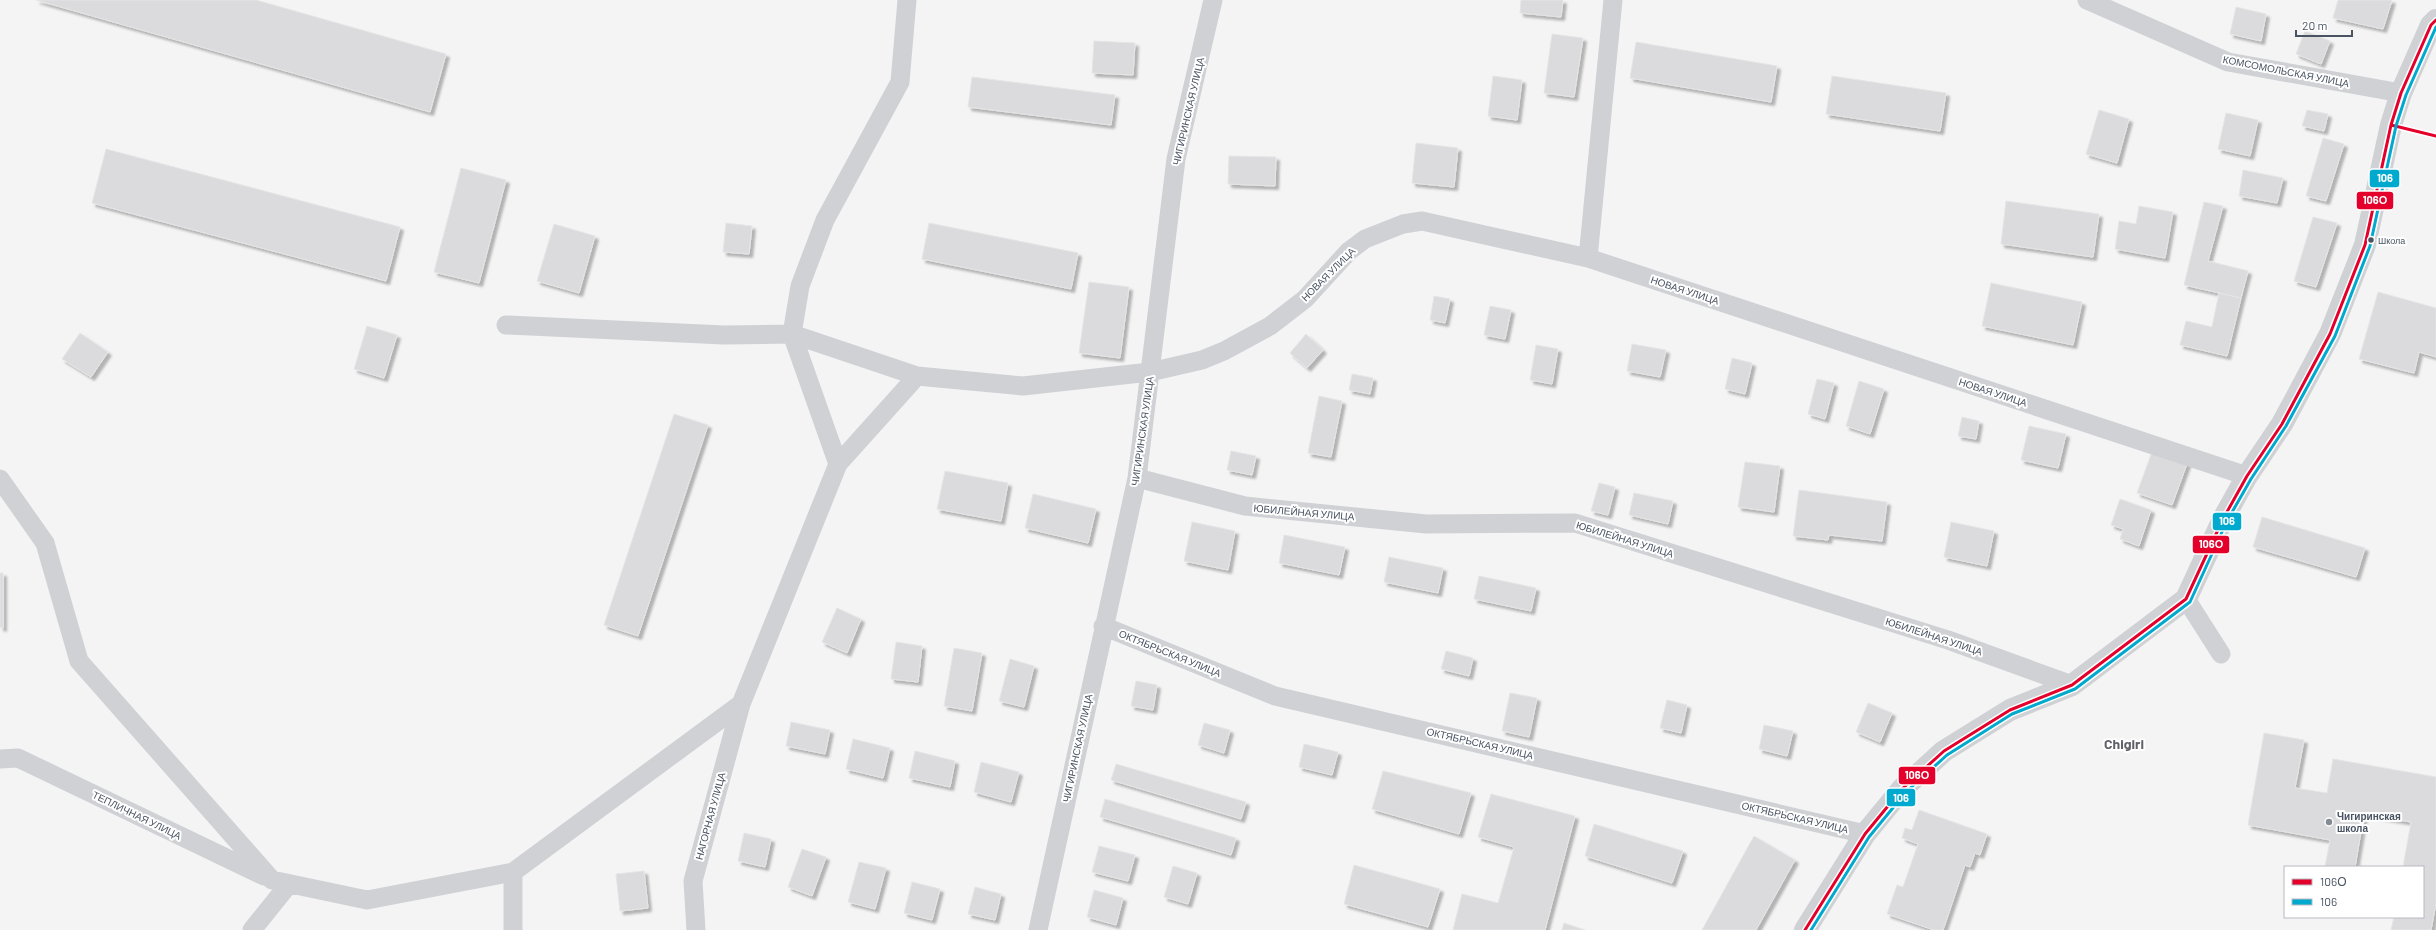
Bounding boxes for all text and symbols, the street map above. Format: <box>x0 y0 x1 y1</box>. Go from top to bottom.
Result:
scale bar <box>2296 12 2352 38</box>
text: 20 m <box>2302 18 2328 32</box>
street label: КОМСОМОЛЬСКАЯ УЛИЦА <box>2222 53 2350 89</box>
street label: ЧИГИРИНСКАЯ УЛИЦА <box>1170 56 1206 166</box>
line badge: 106 <box>2369 169 2400 188</box>
text: 106 <box>2377 171 2393 184</box>
line badge: 106О <box>2356 191 2394 210</box>
text: 106О <box>2363 193 2388 206</box>
marker: Школа <box>2366 235 2376 245</box>
place label: Школа <box>2378 235 2405 246</box>
street label: НОВАЯ УЛИЦА <box>1299 244 1358 303</box>
street label: НОВАЯ УЛИЦА <box>1649 273 1721 307</box>
street label: ЧИГИРИНСКАЯ УЛИЦА <box>1128 375 1156 486</box>
street label: НОВАЯ УЛИЦА <box>1957 375 2029 409</box>
street label: ЮБИЛЕЙНАЯ УЛИЦА <box>1253 502 1355 522</box>
line badge: 106 <box>2212 512 2242 531</box>
text: 106 <box>2219 514 2235 527</box>
street label: ЮБИЛЕЙНАЯ УЛИЦА <box>1575 518 1675 560</box>
line badge: 106О <box>2192 535 2230 554</box>
text: 106О <box>2199 537 2224 550</box>
street label: ЮБИЛЕЙНАЯ УЛИЦА <box>1884 615 1984 657</box>
street label: ОКТЯБРЬСКАЯ УЛИЦА <box>1117 627 1223 679</box>
street label: ЧИГИРИНСКАЯ УЛИЦА <box>1060 692 1094 803</box>
street label: ОКТЯБРЬСКАЯ УЛИЦА <box>1426 725 1535 761</box>
district label: Chigiri <box>2104 735 2144 752</box>
line badge: 106О <box>1898 766 1936 785</box>
text: 106О <box>1905 768 1930 781</box>
street label: НАГОРНАЯ УЛИЦА <box>693 771 728 861</box>
street label: ТЕПЛИЧНАЯ УЛИЦА <box>91 788 184 842</box>
line badge: 106 <box>1886 788 1916 807</box>
text: 106 <box>1893 791 1909 804</box>
street label: ОКТЯБРЬСКАЯ УЛИЦА <box>1741 799 1850 835</box>
place label: Чигиринская школа <box>2337 810 2401 834</box>
marker: Чигиринская школа <box>2324 817 2334 827</box>
legend <box>2284 866 2424 918</box>
text: 106О <box>2320 874 2347 888</box>
text: 106 <box>2320 894 2337 908</box>

